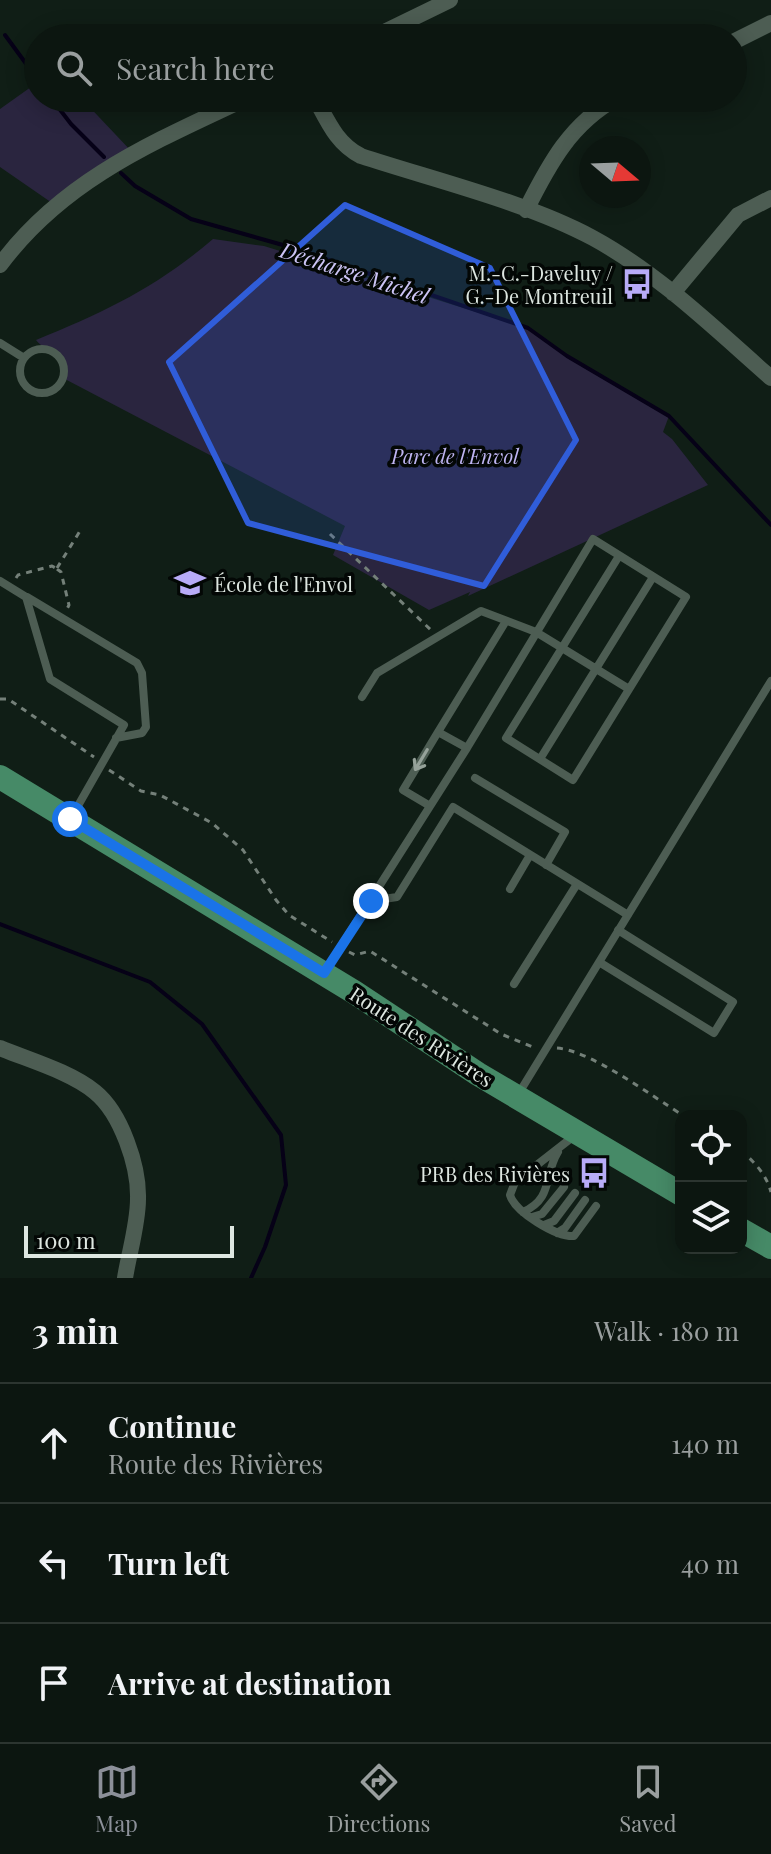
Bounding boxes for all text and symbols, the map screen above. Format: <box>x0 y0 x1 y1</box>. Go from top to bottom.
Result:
search box <box>24 24 747 112</box>
icon: search <box>52 46 96 90</box>
text: Search here <box>116 48 275 88</box>
north arrow <box>579 136 651 208</box>
water label: Décharge Michel <box>276 234 434 310</box>
place label: M.-C.-Daveluy / G.-De Montreuil <box>466 259 613 309</box>
bus stop icon: M.-C.-Daveluy / G.-De Montreuil <box>620 267 654 301</box>
park label: Parc de l'Envol <box>390 442 520 469</box>
school or university icon: École de l'Envol <box>173 566 207 600</box>
place label: École de l'Envol <box>214 570 353 597</box>
one-way arrow <box>413 748 429 771</box>
route start <box>52 801 88 837</box>
route end <box>353 883 389 919</box>
street label: Route des Rivières <box>345 980 499 1092</box>
map controls <box>675 1110 747 1254</box>
button: locate <box>675 1110 747 1182</box>
bus stop icon: PRB des Rivières <box>577 1156 611 1190</box>
place label: PRB des Rivières <box>420 1160 570 1187</box>
button: layers <box>675 1182 747 1254</box>
scale bar <box>24 1222 234 1258</box>
text: 100 m <box>36 1225 96 1255</box>
text: 3 min <box>32 1307 119 1353</box>
text: Walk · 180 m <box>594 1313 739 1348</box>
text: Continue <box>108 1406 236 1446</box>
icon: ahead <box>32 1421 76 1465</box>
text: 140 m <box>671 1426 739 1461</box>
text: Route des Rivières <box>108 1446 323 1481</box>
icon: left <box>32 1541 76 1585</box>
text: Turn left <box>108 1543 229 1583</box>
text: 40 m <box>681 1546 739 1581</box>
icon: arrive <box>32 1661 76 1705</box>
text: Arrive at destination <box>108 1663 391 1703</box>
tab: Map <box>95 1760 139 1838</box>
tab: Directions <box>328 1760 430 1838</box>
tab: Saved <box>619 1760 677 1838</box>

